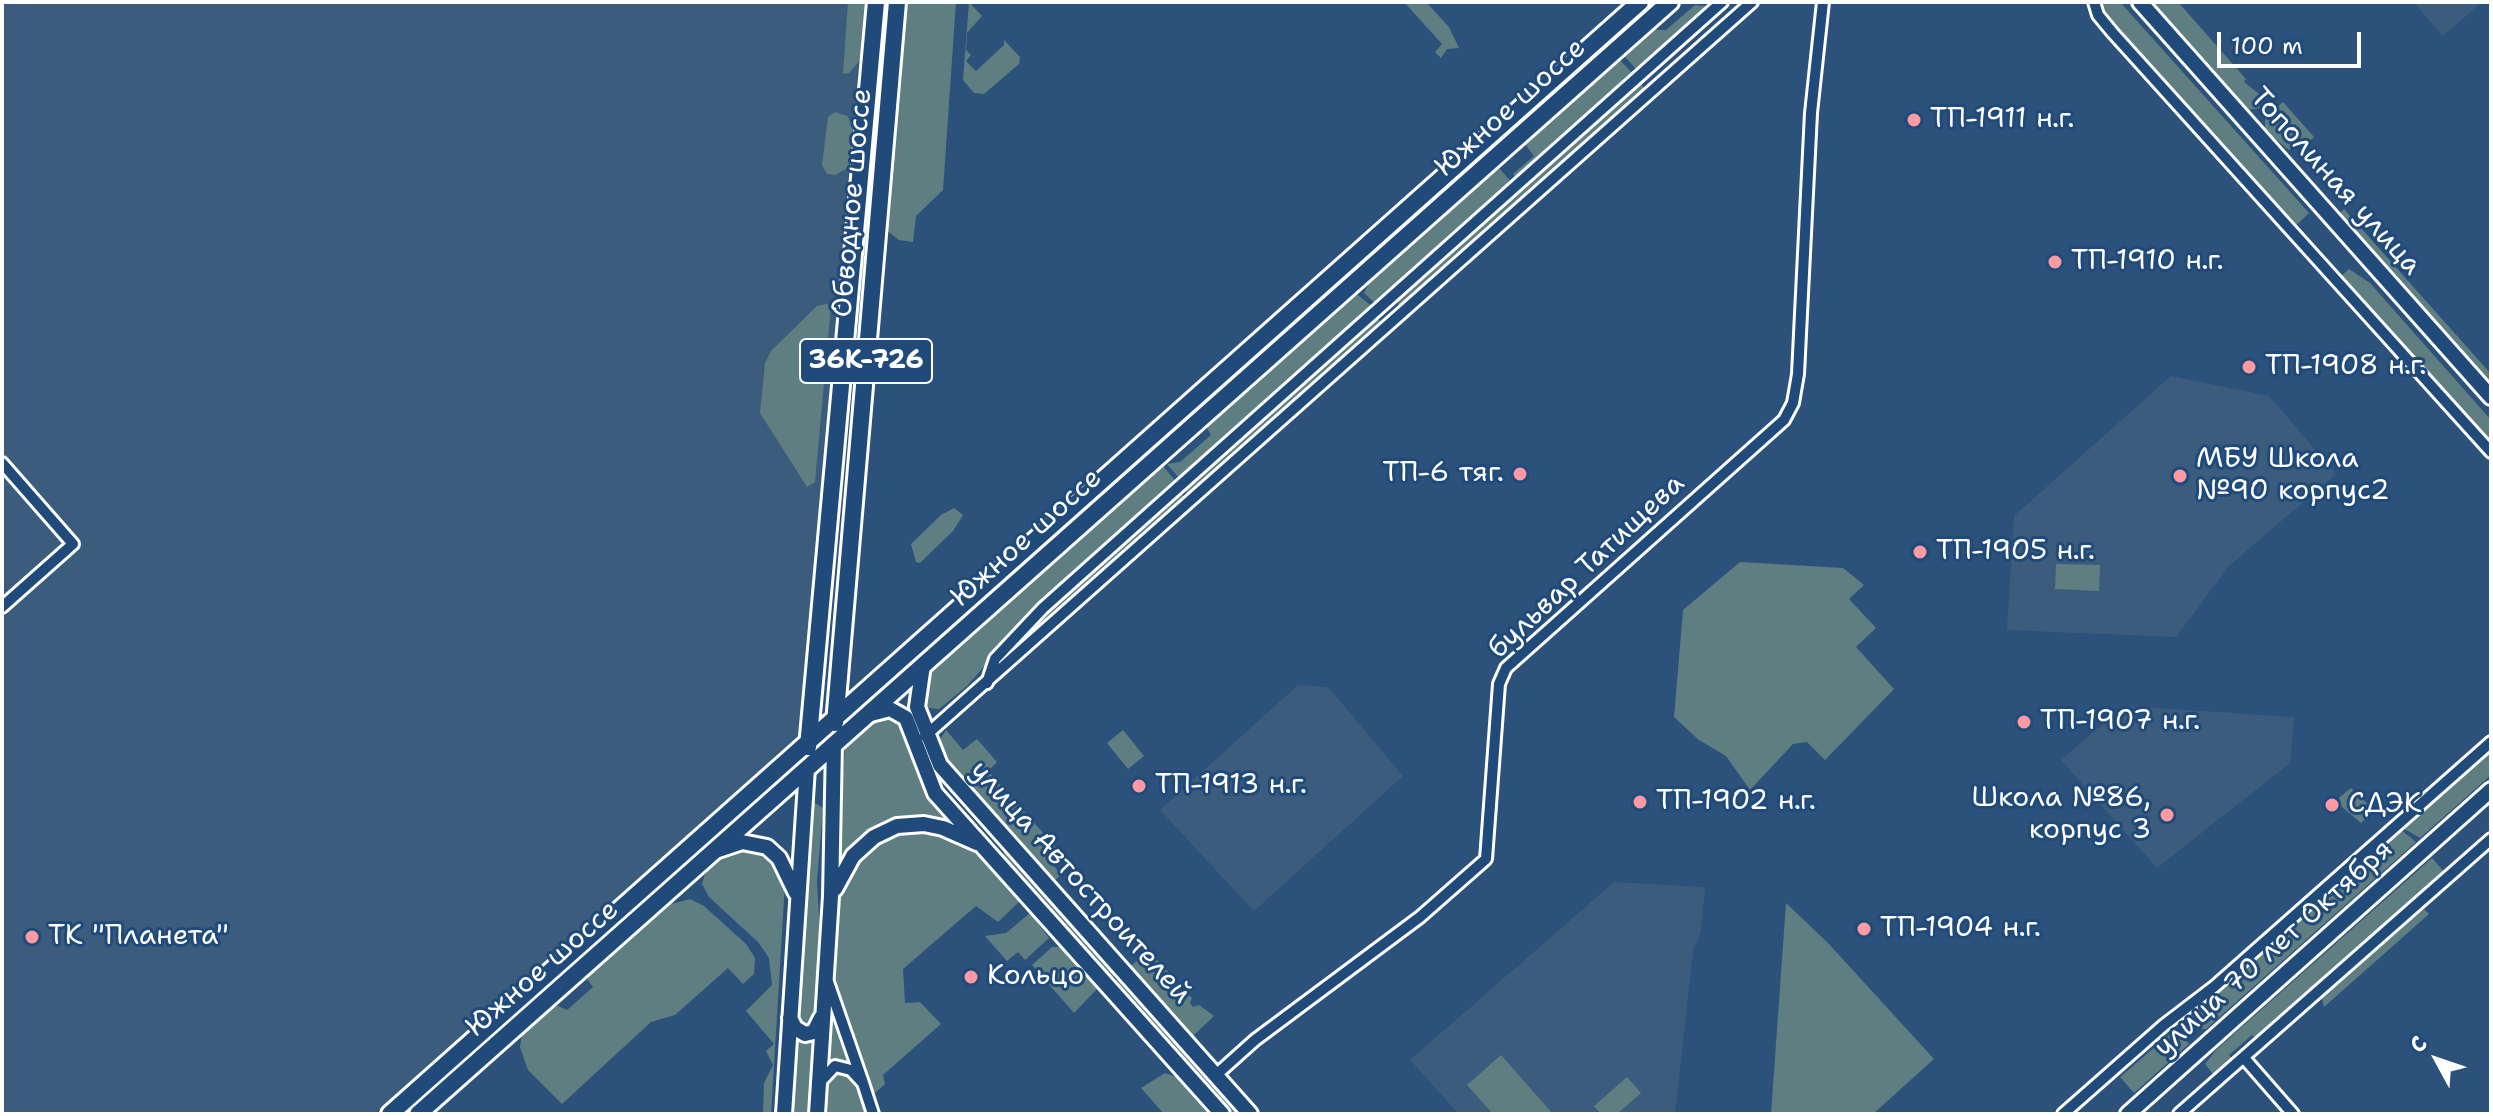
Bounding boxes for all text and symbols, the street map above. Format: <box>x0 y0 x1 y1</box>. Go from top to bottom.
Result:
scale bar <box>2221 16 2365 66</box>
text: 100 m <box>2231 30 2303 62</box>
street label: Южное шоссе <box>1429 32 1593 184</box>
street label: Тополиная улица <box>2242 81 2428 283</box>
street label: Обводное шоссе <box>826 87 880 319</box>
place label: ТП-1911 н.г. <box>1930 103 2074 137</box>
marker: ТП-1911 н.г. <box>1905 111 1923 129</box>
place label: ТП-1910 н.г. <box>2071 245 2224 279</box>
marker: ТП-1910 н.г. <box>2046 253 2064 271</box>
road number: 36К-726 <box>800 339 932 383</box>
place label: ТП-1908 н.г. <box>2265 350 2426 384</box>
marker: ТП-1908 н.г. <box>2240 358 2258 376</box>
place label: МБУ Школа №90 корпус2 <box>2196 443 2390 509</box>
place label: ТП-6 тяг. <box>1382 457 1504 491</box>
street label: Южное шоссе <box>945 462 1109 614</box>
marker: ТП-6 тяг. <box>1511 465 1529 483</box>
marker: МБУ Школа №90 корпус2 <box>2171 467 2189 485</box>
street label: бульвар Татищева <box>1482 468 1692 666</box>
place label: ТП-1905 н.г. <box>1936 535 2095 569</box>
marker: ТП-1905 н.г. <box>1911 543 1929 561</box>
place label: ТП-1907 н.г. <box>2040 705 2200 739</box>
marker: ТП-1907 н.г. <box>2015 713 2033 731</box>
street label: улица Автостроителей <box>962 755 1198 1011</box>
place label: ТП-1913 н.г. <box>1155 769 1307 803</box>
marker: ТП-1913 н.г. <box>1130 777 1148 795</box>
place label: Школа №86, корпус 3 <box>1971 782 2151 848</box>
place label: ТП-1902 н.г. <box>1656 785 1816 819</box>
place label: СДЭК <box>2348 788 2422 822</box>
marker: ТП-1902 н.г. <box>1631 793 1649 811</box>
marker: СДЭК <box>2323 796 2341 814</box>
marker: Школа №86, корпус 3 <box>2158 806 2176 824</box>
street label: улица 70 лет Октября <box>2148 833 2400 1065</box>
street label: Южное шоссе <box>460 894 626 1044</box>
place label: ТП-1904 н.г. <box>1880 912 2041 946</box>
place label: ТК "Планета" <box>48 920 229 954</box>
marker: ТП-1904 н.г. <box>1855 920 1873 938</box>
marker: ТК "Планета" <box>23 928 41 946</box>
place label: Кольцо <box>987 960 1084 994</box>
marker: Кольцо <box>962 968 980 986</box>
north arrow <box>2397 1020 2477 1100</box>
text: С <box>2403 1030 2434 1059</box>

